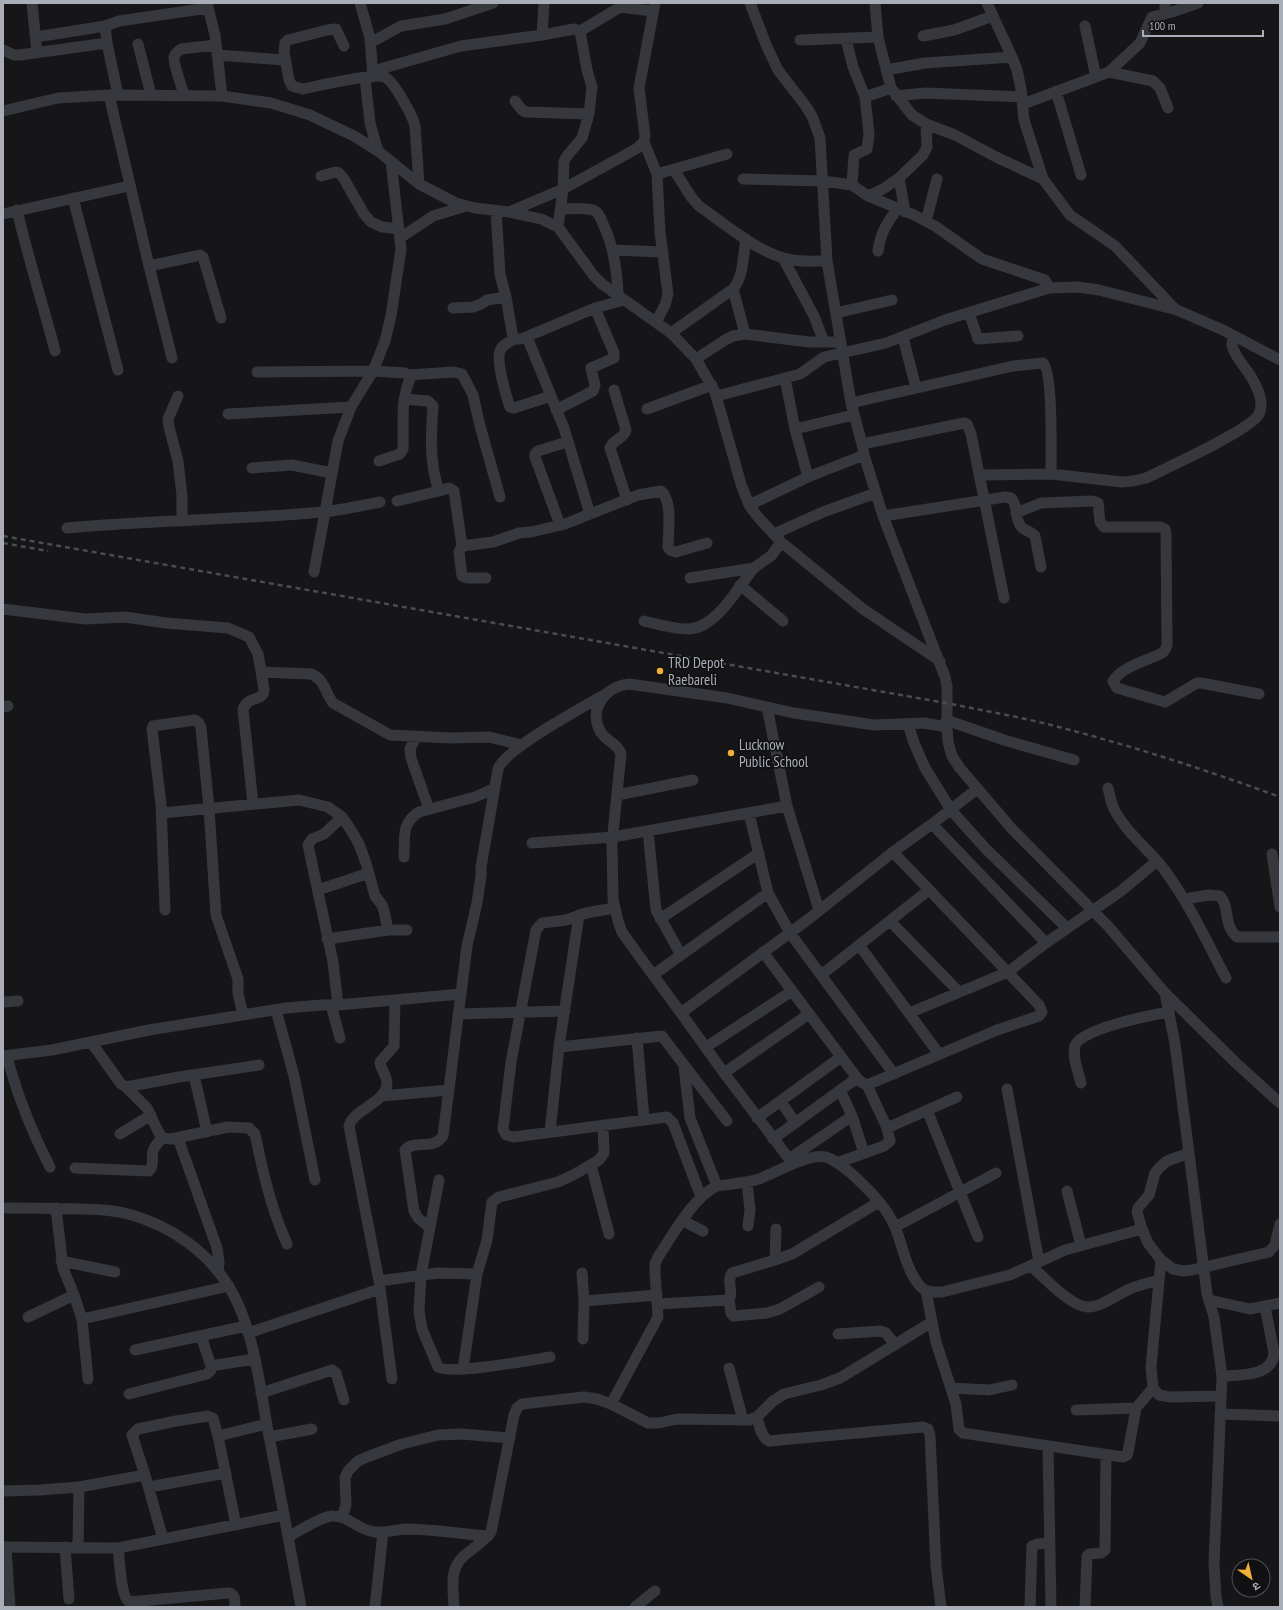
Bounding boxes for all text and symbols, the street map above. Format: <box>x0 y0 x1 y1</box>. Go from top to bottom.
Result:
scale bar <box>1143 12 1263 38</box>
text: 100 m <box>1149 18 1176 33</box>
place label: TRD Depot Raebareli <box>668 653 724 689</box>
marker: TRD Depot Raebareli <box>655 666 665 676</box>
place label: Lucknow Public School <box>739 735 809 771</box>
marker: Lucknow Public School <box>726 748 736 758</box>
north arrow <box>1231 1558 1271 1598</box>
text: उ <box>1250 1579 1263 1594</box>

